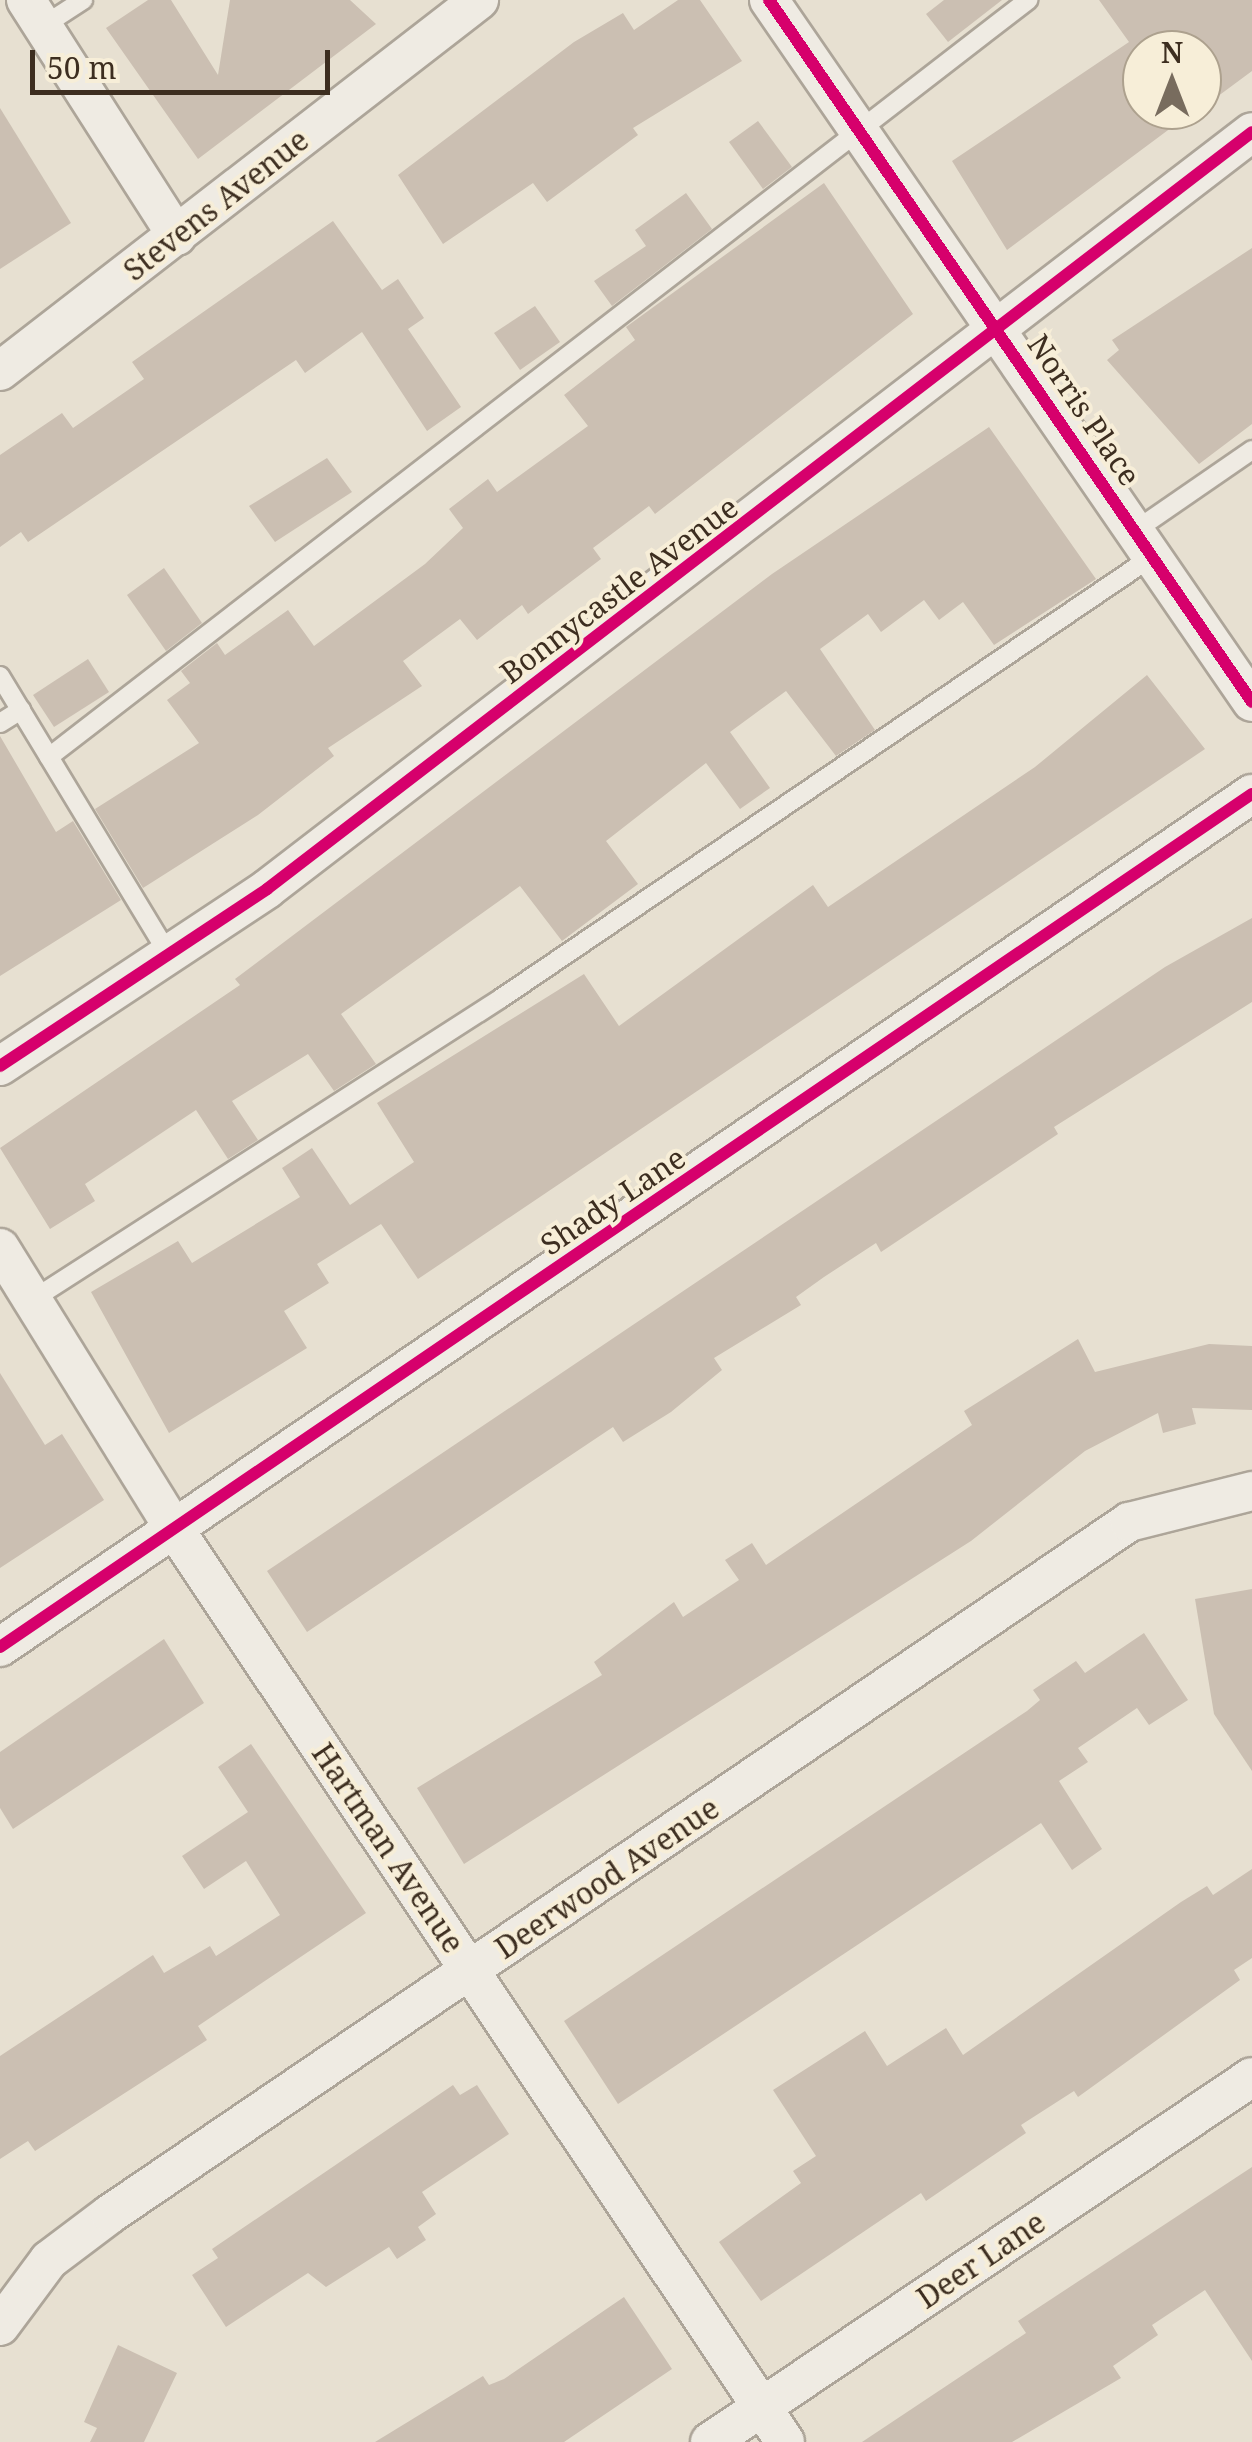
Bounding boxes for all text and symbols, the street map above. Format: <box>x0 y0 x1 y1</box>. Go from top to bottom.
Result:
scale bar <box>35 30 335 92</box>
north arrow <box>1122 30 1222 130</box>
text: N <box>1161 33 1183 71</box>
text: 50 m <box>47 47 117 88</box>
street label: Stevens Avenue <box>117 122 315 288</box>
street label: Norris Place <box>1020 328 1148 492</box>
street label: Bonnycastle Avenue <box>493 489 745 691</box>
street label: Shady Lane <box>534 1140 692 1262</box>
street label: Hartman Avenue <box>305 1736 471 1960</box>
street label: Deerwood Avenue <box>488 1790 726 1966</box>
street label: Deer Lane <box>910 2204 1052 2316</box>

